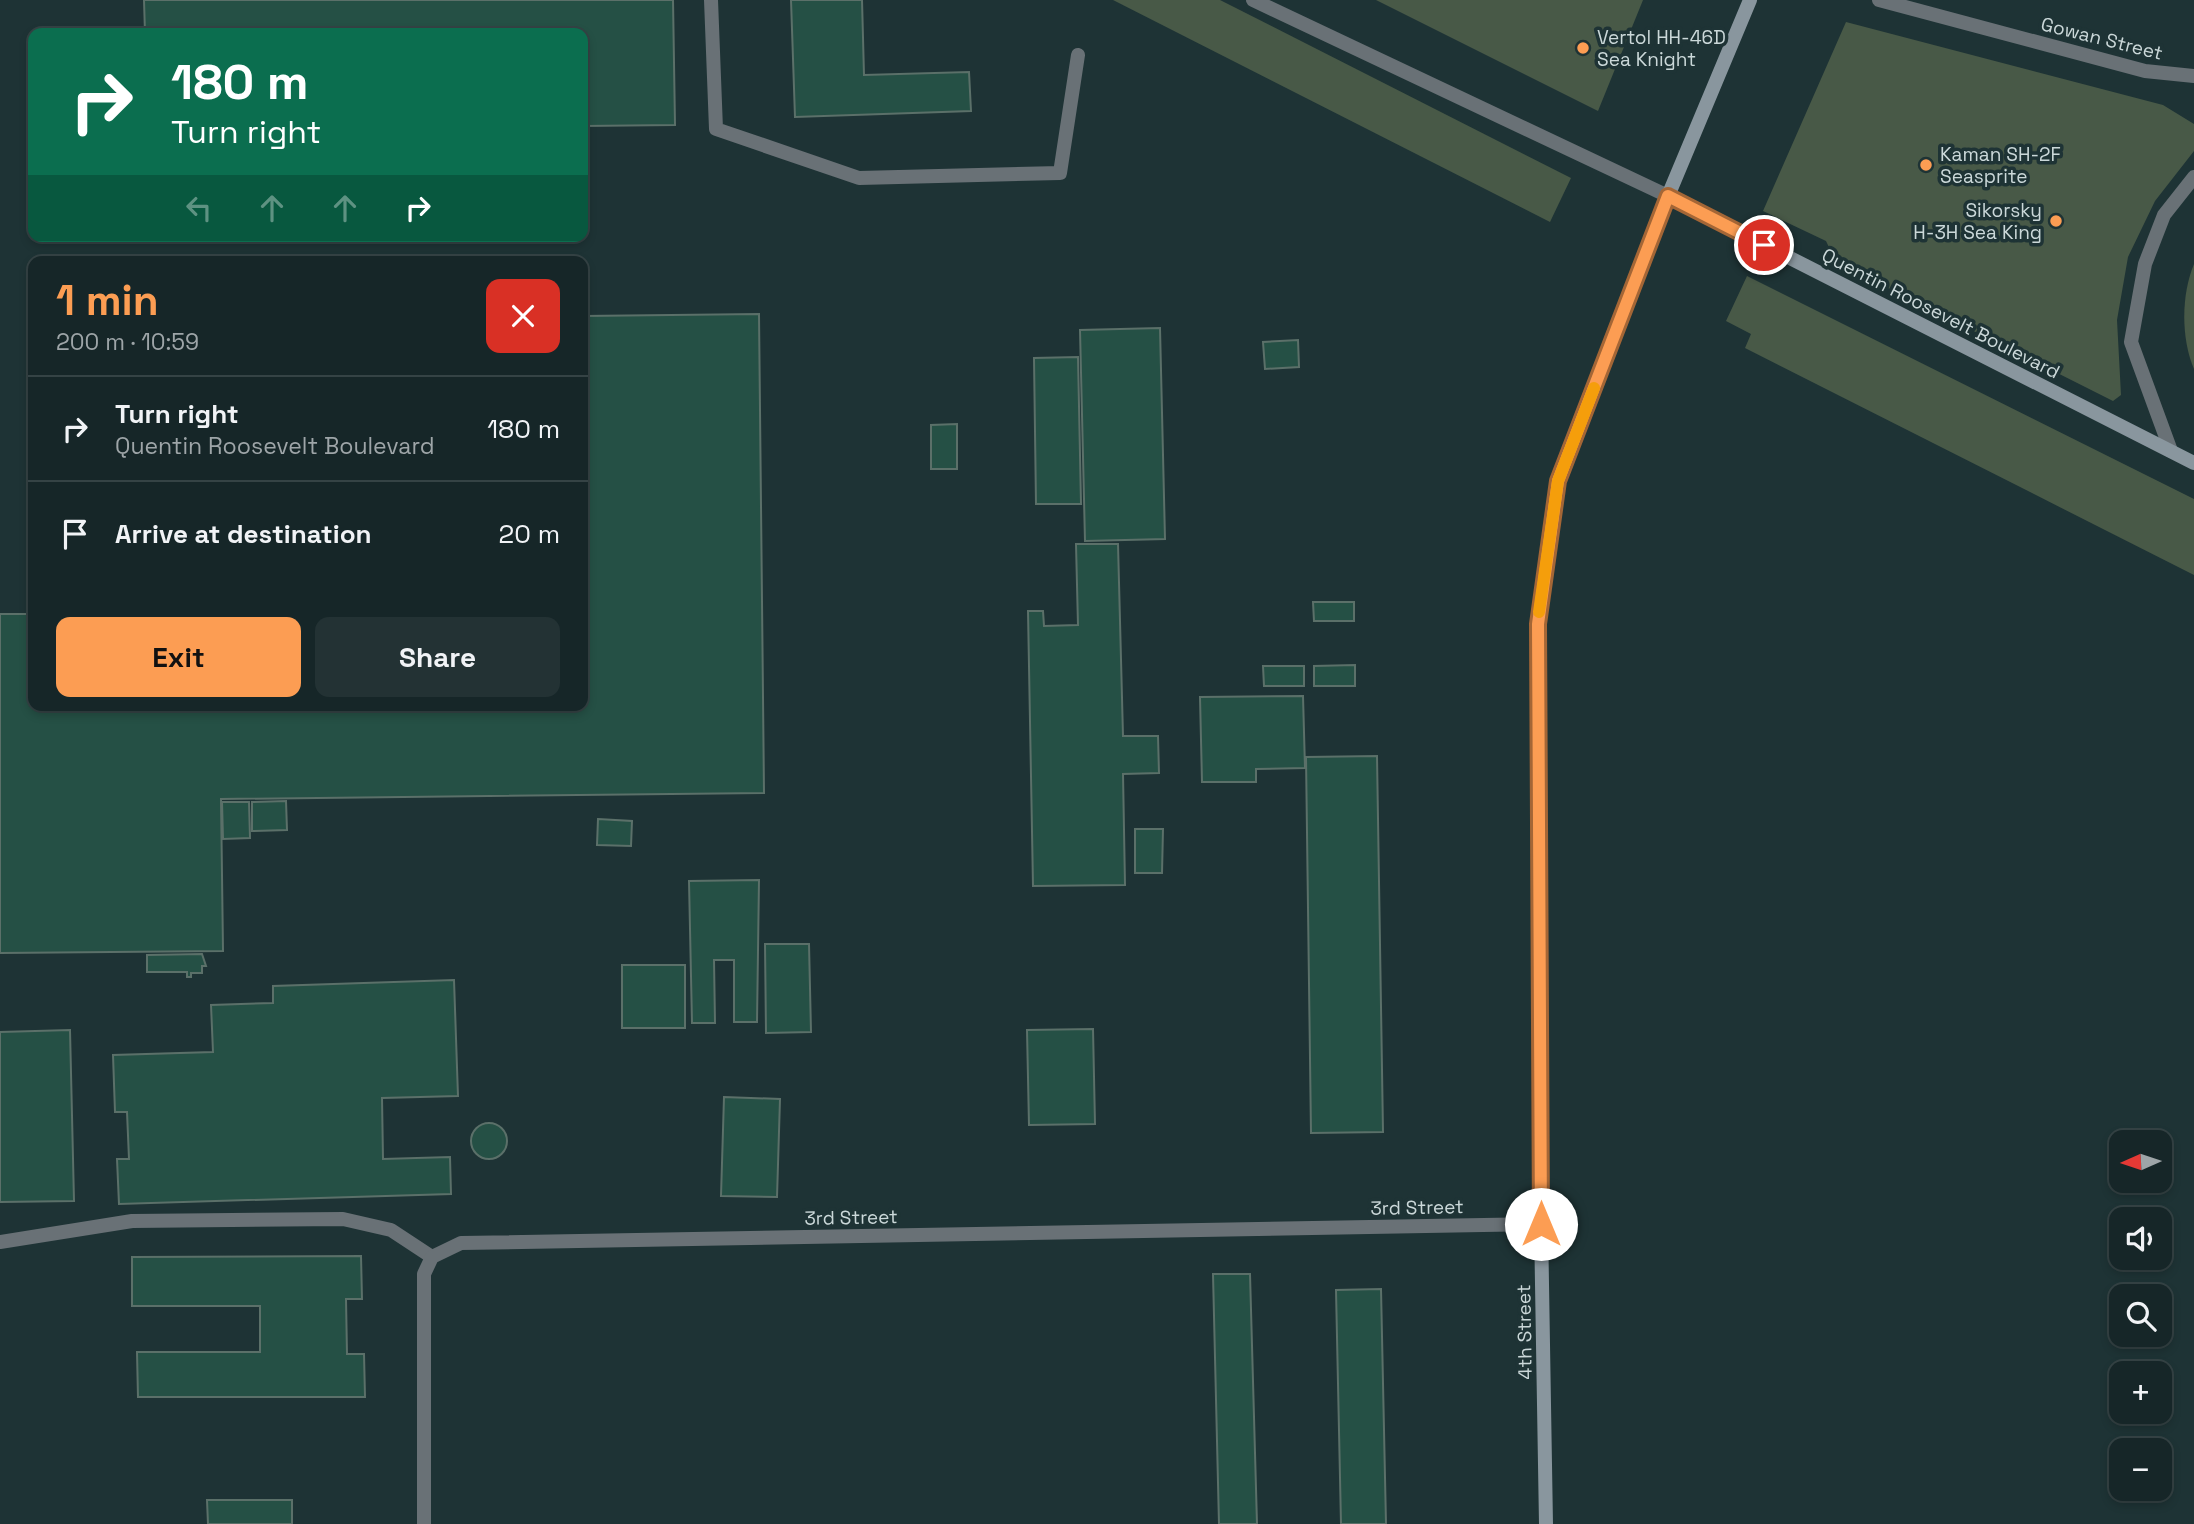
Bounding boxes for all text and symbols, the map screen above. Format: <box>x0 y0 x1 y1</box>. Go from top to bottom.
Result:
street label: Gowan Street <box>2038 11 2165 66</box>
place label: Vertol HH-46D Sea Knight <box>1597 25 1726 72</box>
marker: Vertol HH-46D Sea Knight <box>1575 40 1591 56</box>
text: 180 m <box>171 51 309 113</box>
icon: right <box>56 56 147 147</box>
text: Turn right <box>171 112 321 152</box>
place label: Kaman SH-2F Seasprite <box>1940 142 2061 189</box>
marker: Kaman SH-2F Seasprite <box>1918 157 1934 173</box>
icon: left <box>180 189 218 227</box>
icon: ahead <box>253 189 291 227</box>
icon: ahead <box>326 189 364 227</box>
icon: right <box>399 189 437 227</box>
place label: Sikorsky H-3H Sea King <box>1913 198 2042 245</box>
marker: Sikorsky H-3H Sea King <box>2048 213 2064 229</box>
pin <box>1734 215 1794 275</box>
icon: arrive <box>1745 226 1783 264</box>
street label: Quentin Roosevelt Boulevard <box>1817 242 2064 385</box>
text: 1 min <box>56 274 159 327</box>
button: close <box>486 279 560 353</box>
text: 200 m · 10:59 <box>56 327 199 357</box>
text: Turn right <box>115 397 239 431</box>
icon: right <box>56 410 94 448</box>
text: 180 m <box>487 412 560 446</box>
text: Quentin Roosevelt Boulevard <box>115 431 435 461</box>
icon: arrive <box>56 515 94 553</box>
text: Arrive at destination <box>115 517 372 551</box>
text: 20 m <box>499 517 560 551</box>
button: Exit <box>56 617 301 697</box>
button: Share <box>315 617 560 697</box>
north arrow <box>2109 1130 2172 1194</box>
map controls <box>2109 1130 2172 1501</box>
position arrow <box>1504 1187 1578 1261</box>
street label: 3rd Street <box>1370 1194 1464 1221</box>
street label: 3rd Street <box>804 1204 898 1231</box>
button: sound <box>2109 1207 2172 1270</box>
street label: 4th Street <box>1511 1284 1538 1380</box>
button: search <box>2109 1284 2172 1347</box>
button: + <box>2109 1361 2172 1424</box>
button: − <box>2109 1438 2172 1501</box>

